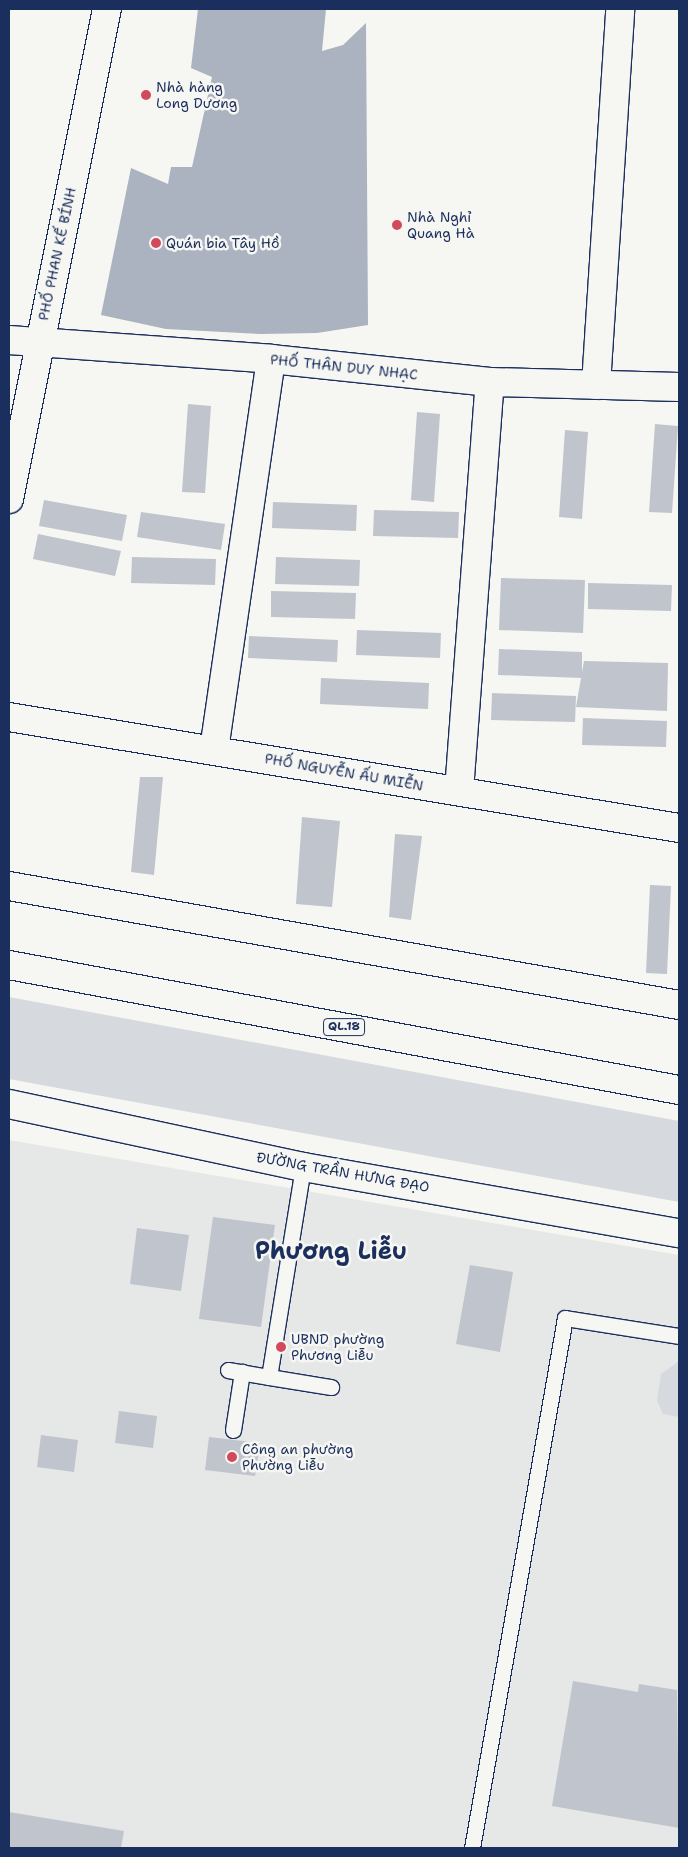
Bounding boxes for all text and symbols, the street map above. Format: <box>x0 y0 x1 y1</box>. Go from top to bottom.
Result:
place label: Nhà hàng Long Dương <box>156 79 237 111</box>
marker: Nhà hàng Long Dương <box>140 89 152 101</box>
street label: PHỐ PHAN KẾ BÍNH <box>35 186 79 322</box>
place label: Nhà Nghỉ Quang Hà <box>407 209 474 242</box>
marker: Nhà Nghỉ Quang Hà <box>391 219 403 231</box>
place label: Quán bia Tây Hồ <box>166 235 279 251</box>
marker: Quán bia Tây Hồ <box>150 237 162 249</box>
street label: PHỐ THÂN DUY NHẠC <box>269 351 419 383</box>
street label: PHỐ NGUYỄN ẤU MIỄN <box>263 750 425 794</box>
road number: QL.18 <box>323 1018 365 1036</box>
street label: ĐƯỜNG TRẦN HƯNG ĐẠO <box>255 1149 431 1195</box>
district label: Phương Liễu <box>255 1238 407 1266</box>
place label: UBND phường Phương Liễu <box>291 1331 384 1364</box>
marker: UBND phường Phương Liễu <box>275 1341 287 1353</box>
place label: Công an phường Phường Liễu <box>242 1441 353 1474</box>
marker: Công an phường Phường Liễu <box>226 1451 238 1463</box>

